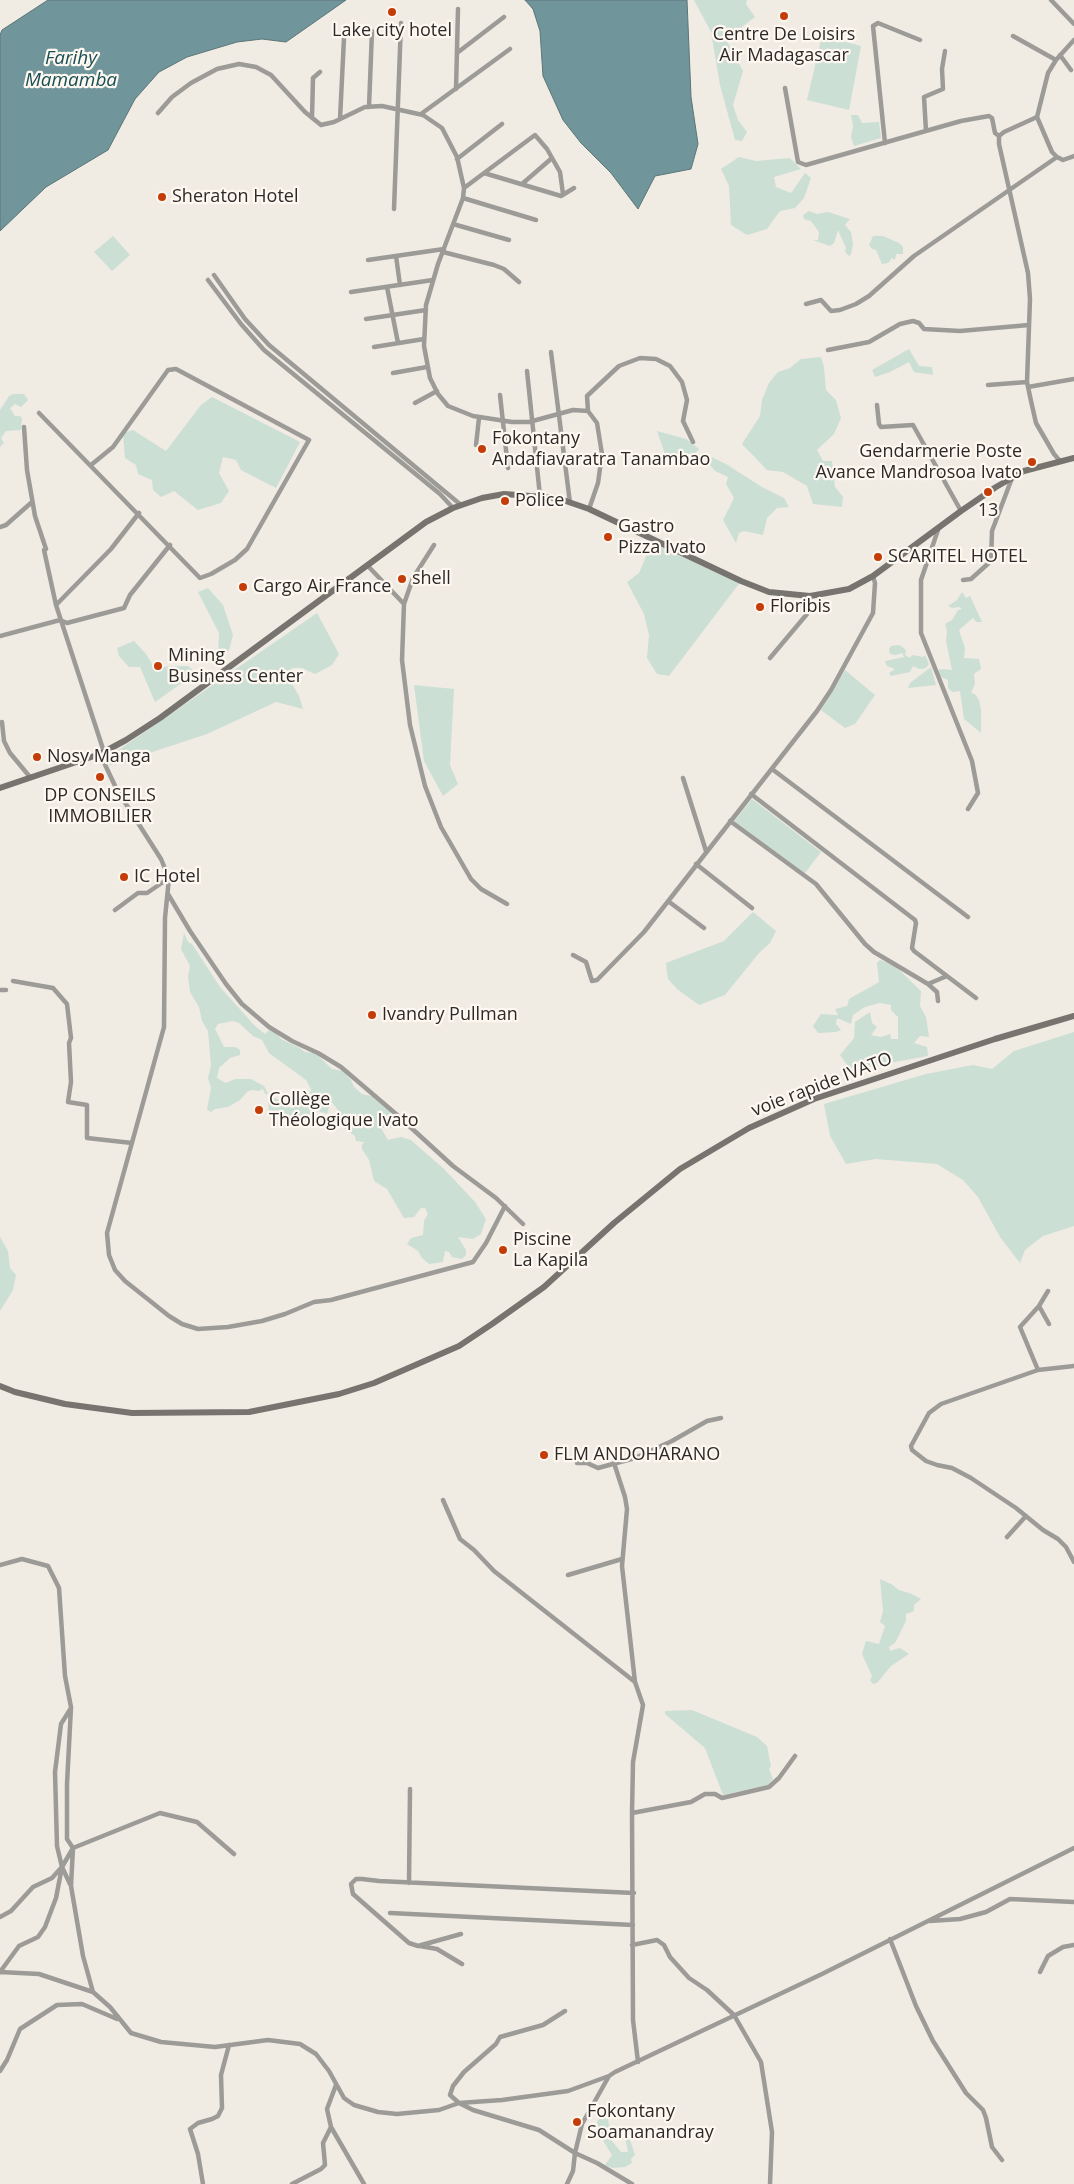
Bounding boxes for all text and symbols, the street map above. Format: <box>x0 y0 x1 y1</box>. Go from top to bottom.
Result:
marker: Lake city hotel <box>386 6 398 18</box>
marker: Centre De Loisirs Air Madagascar <box>778 10 790 22</box>
place label: Lake city hotel <box>332 20 452 42</box>
place label: Centre De Loisirs Air Madagascar <box>713 24 855 66</box>
water label: Farihy Mamamba <box>25 48 117 92</box>
place label: Sheraton Hotel <box>172 186 299 208</box>
marker: Sheraton Hotel <box>156 191 168 203</box>
place label: Fokontany Andafiavaratra Tanambao <box>492 428 710 470</box>
place label: Gendarmerie Poste Avance Mandrosoa Ivato <box>815 441 1022 484</box>
marker: Fokontany Andafiavaratra Tanambao <box>476 443 488 455</box>
marker: Gendarmerie Poste Avance Mandrosoa Ivato <box>1026 456 1038 468</box>
marker: 13 <box>982 486 994 498</box>
place label: Police <box>515 490 564 512</box>
marker: Police <box>499 495 511 507</box>
place label: 13 <box>978 500 998 522</box>
place label: Gastro Pizza Ivato <box>618 516 706 558</box>
marker: Gastro Pizza Ivato <box>602 531 614 543</box>
place label: SCARITEL HOTEL <box>888 546 1027 568</box>
marker: SCARITEL HOTEL <box>872 551 884 563</box>
place label: shell <box>412 568 451 590</box>
marker: shell <box>396 573 408 585</box>
place label: Cargo Air France <box>253 576 391 598</box>
marker: Cargo Air France <box>237 581 249 593</box>
place label: Floribis <box>770 596 831 618</box>
marker: Floribis <box>754 601 766 613</box>
place label: Mining Business Center <box>168 645 303 688</box>
marker: Mining Business Center <box>152 660 164 672</box>
place label: Nosy Manga <box>47 746 151 768</box>
marker: Nosy Manga <box>31 751 43 763</box>
marker: DP CONSEILS IMMOBILIER <box>94 771 106 783</box>
place label: DP CONSEILS IMMOBILIER <box>44 785 156 828</box>
place label: IC Hotel <box>134 866 200 888</box>
marker: IC Hotel <box>118 871 130 883</box>
place label: Ivandry Pullman <box>382 1004 518 1026</box>
marker: Ivandry Pullman <box>366 1009 378 1021</box>
street label: voie rapide IVATO <box>749 1048 895 1122</box>
place label: Collège Théologique Ivato <box>269 1089 419 1132</box>
marker: Collège Théologique Ivato <box>253 1104 265 1116</box>
place label: Piscine La Kapila <box>513 1229 588 1272</box>
marker: Piscine La Kapila <box>497 1244 509 1256</box>
place label: FLM ANDOHARANO <box>554 1444 720 1466</box>
marker: FLM ANDOHARANO <box>538 1449 550 1461</box>
place label: Fokontany Soamanandray <box>587 2101 714 2144</box>
marker: Fokontany Soamanandray <box>571 2116 583 2128</box>

